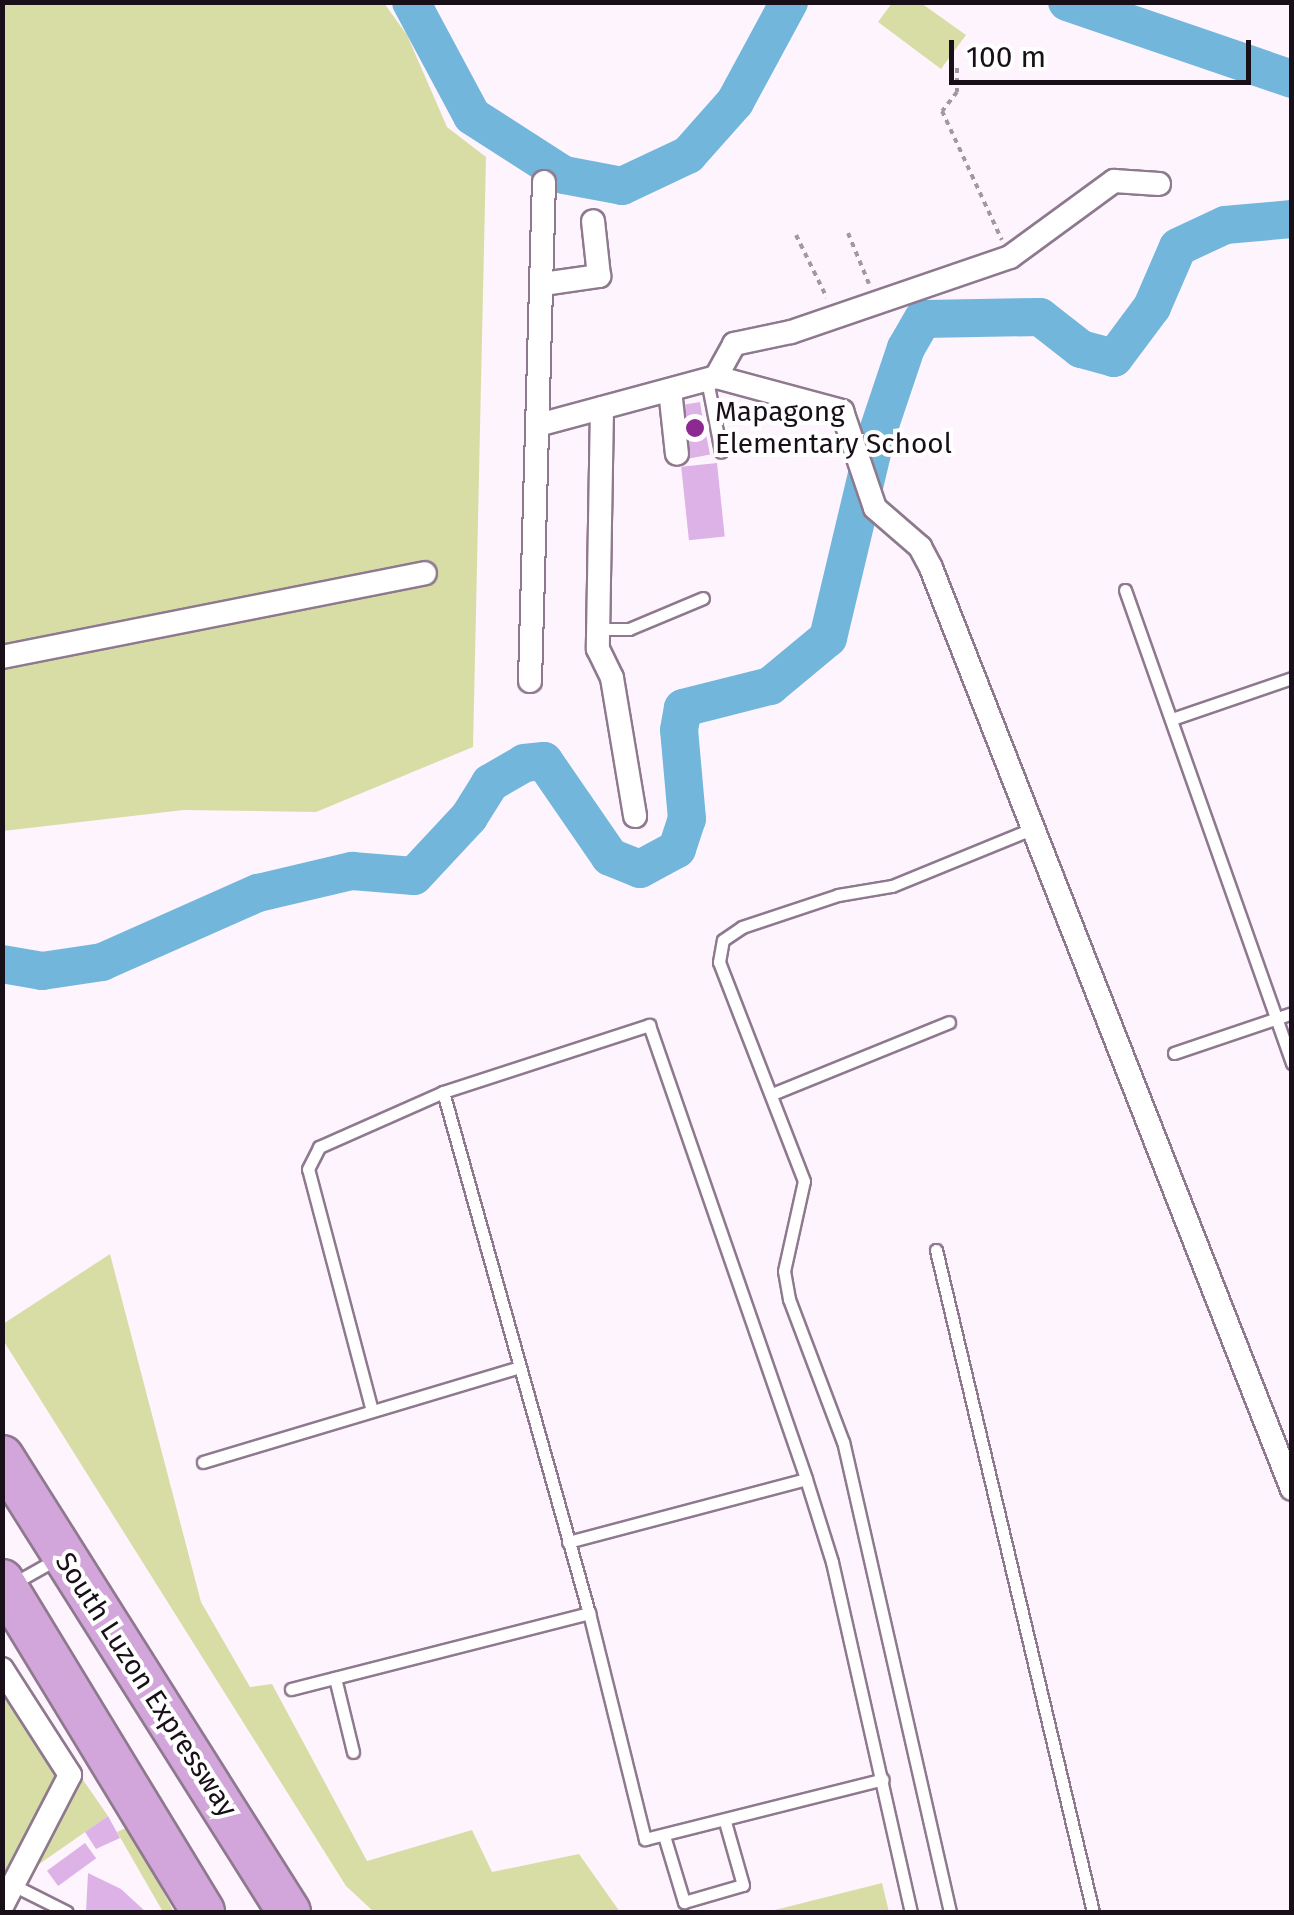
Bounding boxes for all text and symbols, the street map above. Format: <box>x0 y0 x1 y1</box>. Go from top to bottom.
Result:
scale bar <box>954 20 1256 82</box>
text: 100 m <box>966 39 1046 75</box>
place label: Mapagong Elementary School <box>715 395 952 461</box>
marker: Mapagong Elementary School <box>684 417 706 439</box>
street label: South Luzon Expressway <box>48 1547 244 1823</box>

